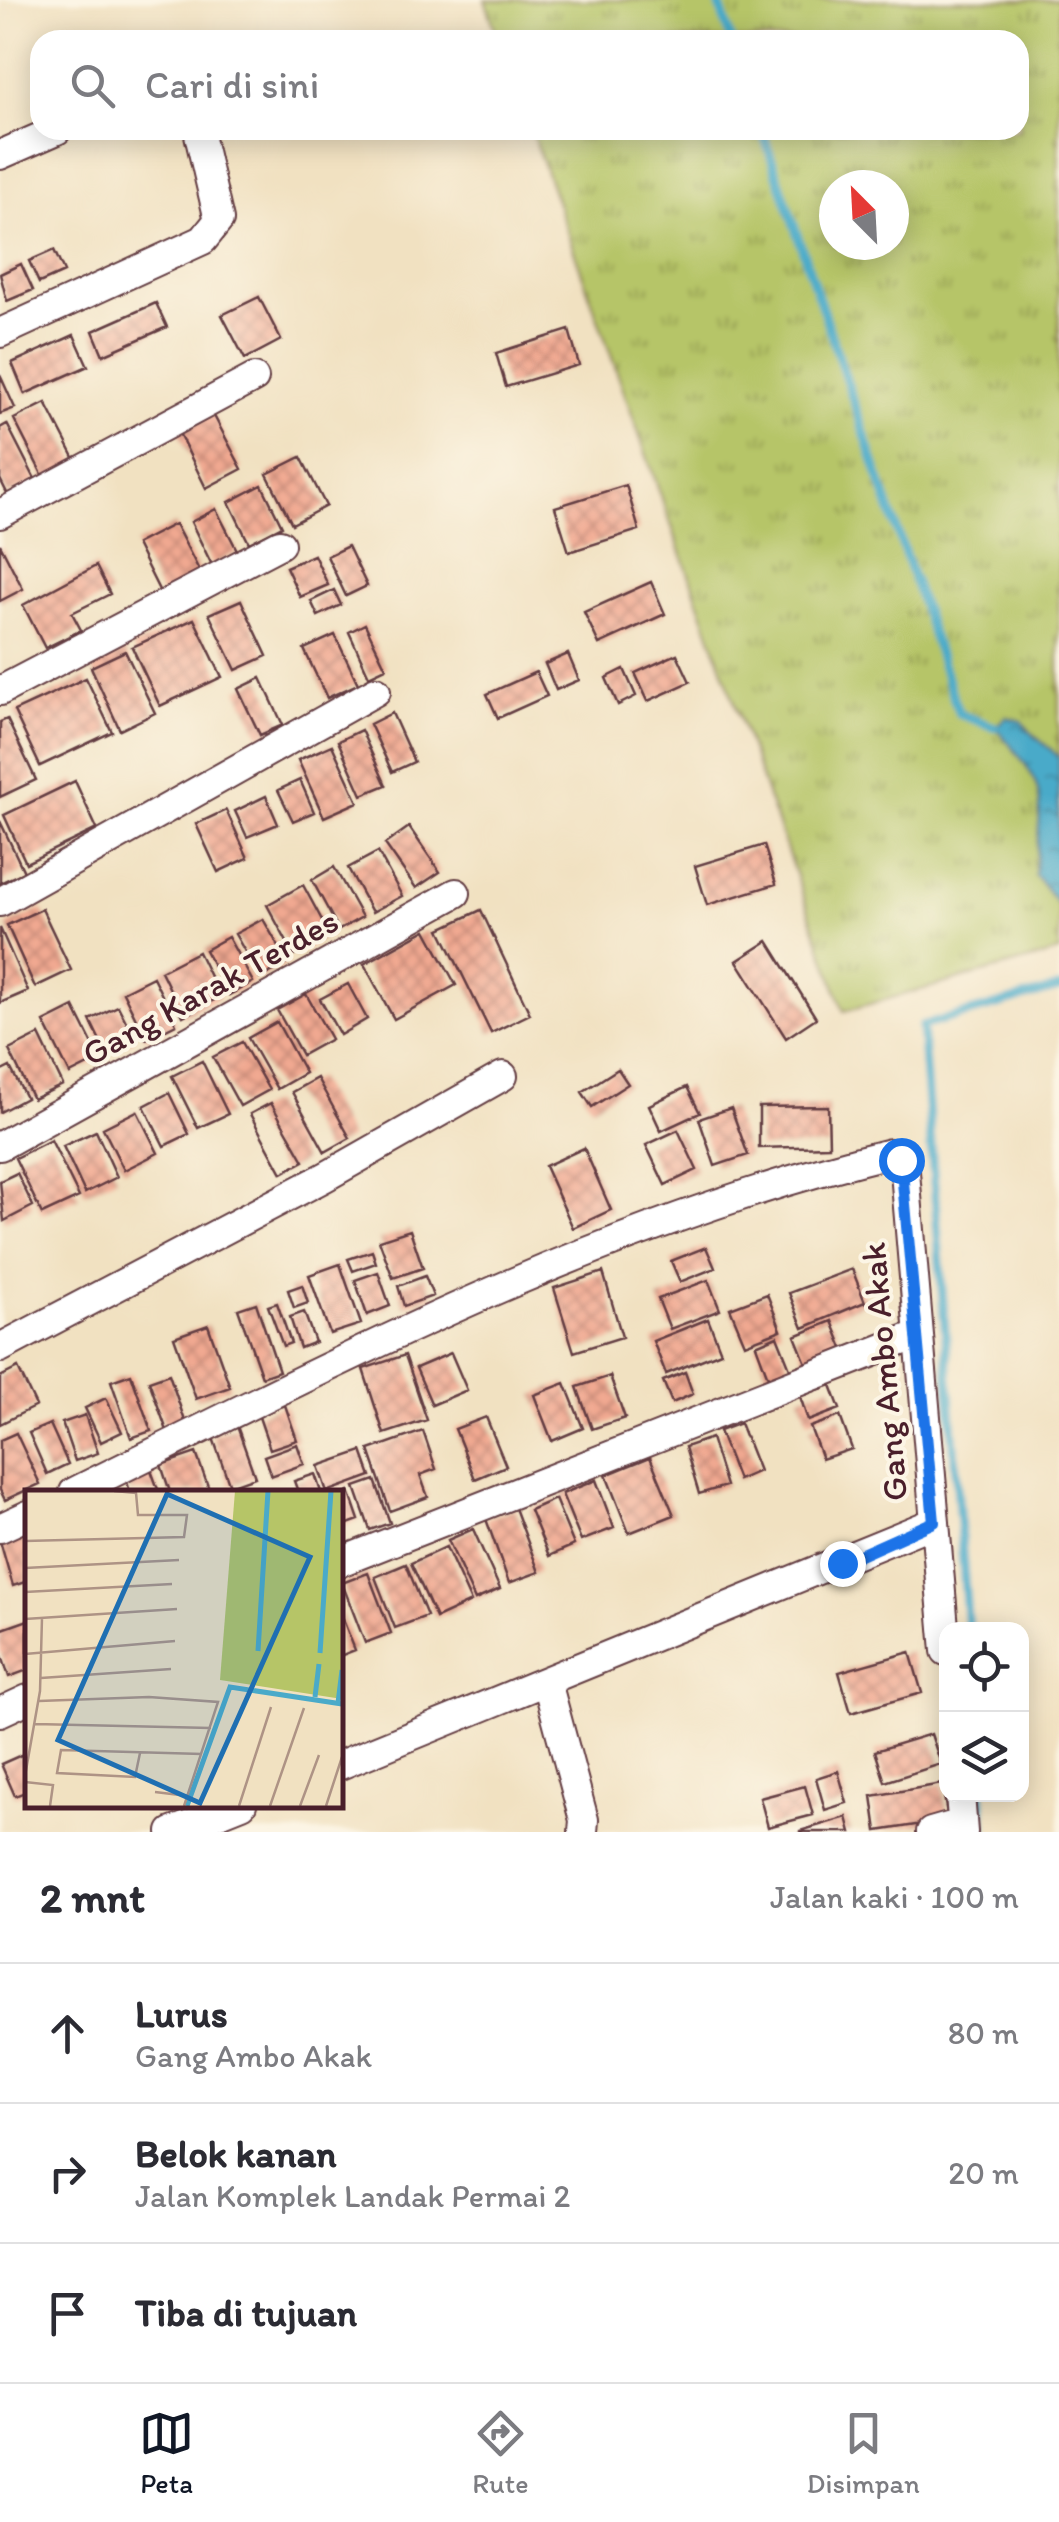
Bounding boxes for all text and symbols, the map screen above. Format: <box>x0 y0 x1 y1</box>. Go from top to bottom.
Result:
search box <box>30 30 1029 140</box>
icon: search <box>65 58 120 113</box>
text: Cari di sini <box>145 62 319 108</box>
north arrow <box>819 170 909 260</box>
street label: Gang Karak Terdes <box>75 899 345 1075</box>
route start <box>879 1138 925 1184</box>
street label: Gang Ambo Akak <box>852 1241 916 1503</box>
inset map <box>25 1490 342 1807</box>
route end <box>820 1541 866 1587</box>
map controls <box>939 1622 1029 1802</box>
button: locate <box>939 1622 1029 1712</box>
button: layers <box>939 1712 1029 1802</box>
text: 2 mnt <box>40 1872 145 1923</box>
text: Jalan kaki · 100 m <box>770 1878 1019 1916</box>
text: Lurus <box>135 1991 228 2037</box>
icon: ahead <box>40 2006 95 2061</box>
text: 80 m <box>948 2014 1019 2052</box>
text: Gang Ambo Akak <box>135 2037 372 2075</box>
text: Belok kanan <box>135 2131 337 2177</box>
icon: right <box>40 2146 95 2201</box>
text: 20 m <box>948 2154 1019 2192</box>
text: Jalan Komplek Landak Permai 2 <box>135 2177 570 2215</box>
icon: arrive <box>40 2286 95 2341</box>
text: Tiba di tujuan <box>135 2290 357 2336</box>
tab: Peta <box>139 2406 194 2500</box>
tab: Rute <box>472 2406 529 2500</box>
tab: Disimpan <box>807 2406 920 2500</box>

